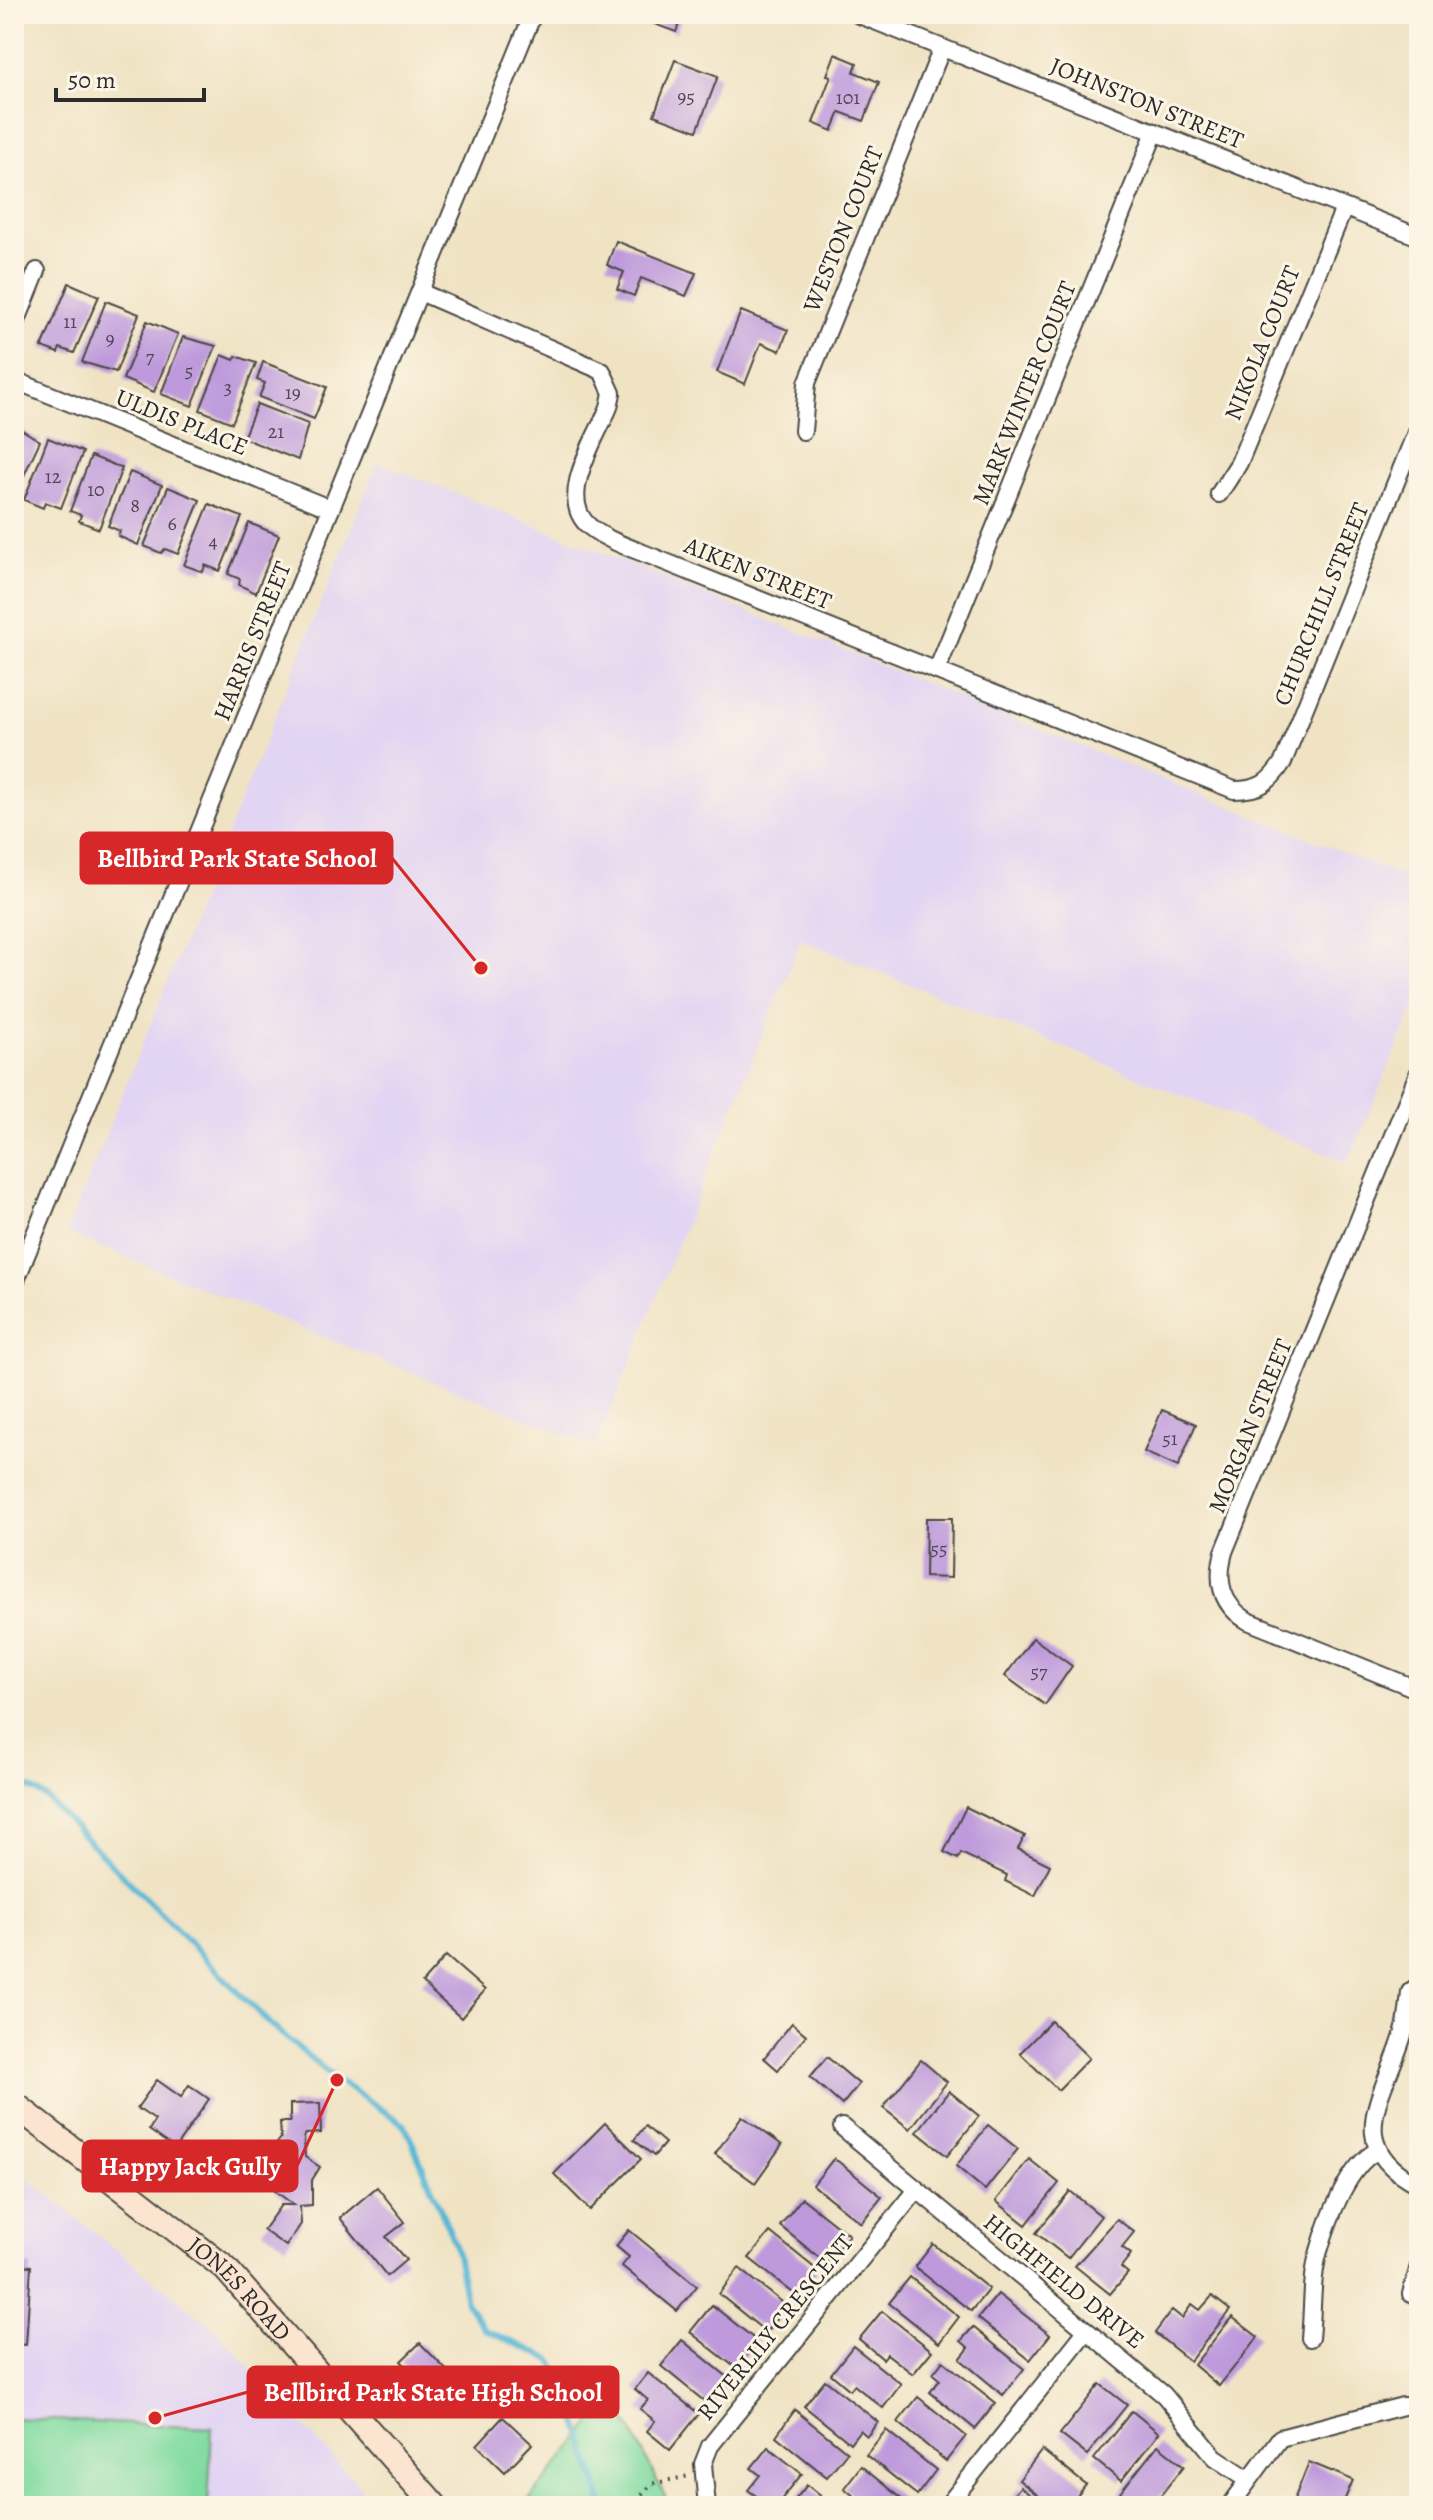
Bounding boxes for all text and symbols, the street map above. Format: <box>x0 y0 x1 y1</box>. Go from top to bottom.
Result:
street label: JOHNSTON STREET <box>1046 50 1248 156</box>
scale bar <box>56 52 204 102</box>
text: 50 m <box>68 64 116 96</box>
house number: 95 <box>677 83 695 110</box>
house number: 101 <box>836 84 860 111</box>
street label: WESTON COURT <box>795 141 891 318</box>
street label: NIKOLA COURT <box>1216 261 1308 425</box>
street label: MARK WINTER COURT <box>964 276 1084 510</box>
house number: 11 <box>63 308 77 335</box>
house number: 9 <box>105 325 115 352</box>
house number: 7 <box>146 343 155 370</box>
house number: 5 <box>185 357 193 384</box>
house number: 3 <box>224 374 232 401</box>
house number: 19 <box>285 379 301 406</box>
street label: ULDIS PLACE <box>111 381 253 463</box>
house number: 21 <box>268 418 284 445</box>
house number: 12 <box>45 463 62 490</box>
house number: 10 <box>87 476 105 503</box>
house number: 8 <box>130 492 140 519</box>
street label: CHURCHILL STREET <box>1266 498 1376 710</box>
house number: 6 <box>167 510 177 537</box>
house number: 4 <box>208 528 218 555</box>
street label: AIKEN STREET <box>679 529 836 617</box>
street label: HARRIS STREET <box>205 557 299 725</box>
callout: Bellbird Park State School <box>81 833 392 883</box>
text: Bellbird Park State School <box>97 841 377 876</box>
street label: MORGAN STREET <box>1200 1334 1300 1518</box>
house number: 51 <box>1162 1425 1178 1452</box>
house number: 55 <box>930 1535 948 1562</box>
house number: 57 <box>1031 1658 1048 1685</box>
callout: Happy Jack Gully <box>83 2141 297 2191</box>
text: Happy Jack Gully <box>99 2149 282 2184</box>
street label: HIGHFIELD DRIVE <box>977 2206 1151 2356</box>
street label: RIVERLILY CRESCENT <box>690 2227 860 2427</box>
street label: JONES ROAD <box>181 2229 298 2348</box>
callout: Bellbird Park State High School <box>248 2367 618 2417</box>
text: Bellbird Park State High School <box>264 2375 602 2410</box>

